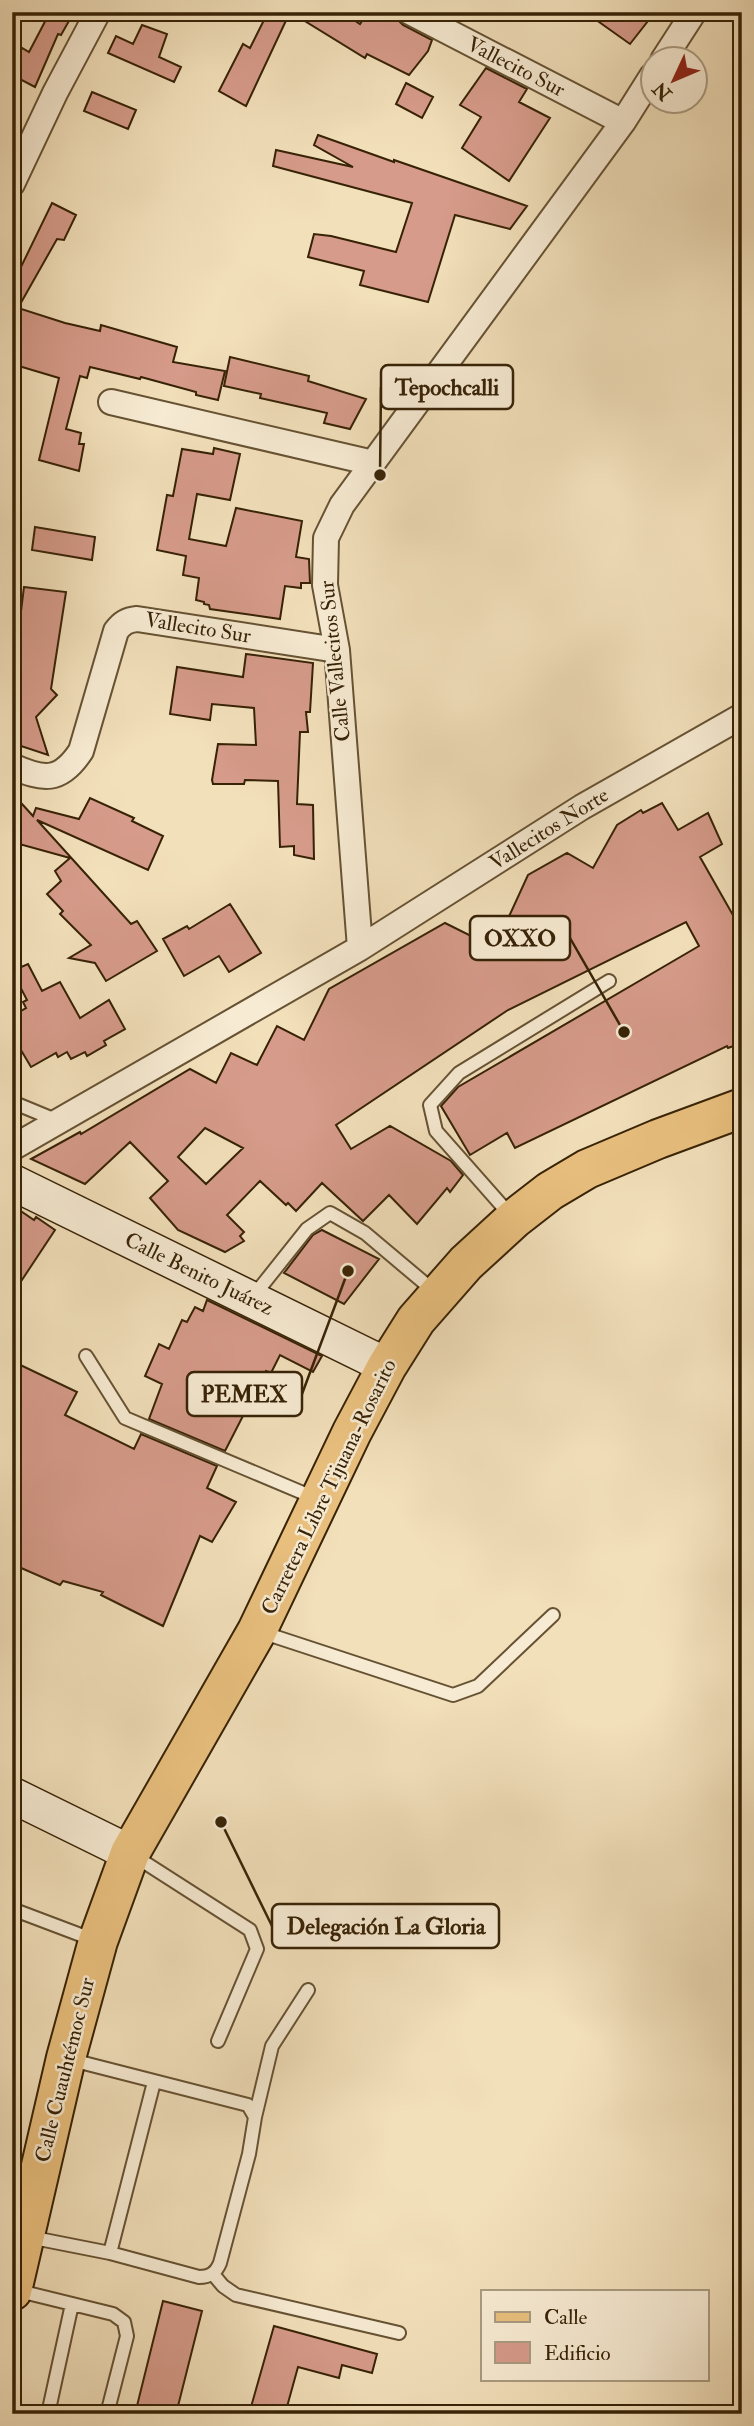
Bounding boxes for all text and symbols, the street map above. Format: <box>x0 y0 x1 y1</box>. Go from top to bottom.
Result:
street label: Vallecito Sur <box>462 31 570 103</box>
north arrow <box>638 46 708 116</box>
text: N <box>647 76 678 106</box>
callout: Tepochcalli <box>381 365 513 409</box>
text: Tepochcalli <box>394 373 499 403</box>
street label: Calle Vallecitos Sur <box>313 579 357 743</box>
street label: Vallecito Sur <box>143 606 253 650</box>
street label: Vallecitos Norte <box>484 782 614 876</box>
callout: OXXO <box>470 916 570 960</box>
text: OXXO <box>484 924 556 953</box>
street label: Calle Benito Juárez <box>120 1226 278 1322</box>
street label: Carretera Libre Tijuana-Rosarito <box>255 1355 403 1619</box>
callout: PEMEX <box>187 1372 302 1416</box>
text: PEMEX <box>201 1380 288 1409</box>
callout: Delegación La Gloria <box>272 1904 499 1948</box>
text: Delegación La Gloria <box>287 1912 487 1942</box>
street label: Calle Cuauhtémoc Sur <box>29 1975 101 2165</box>
legend <box>481 2290 708 2380</box>
text: Calle <box>544 2304 588 2331</box>
text: Edificio <box>544 2340 611 2367</box>

